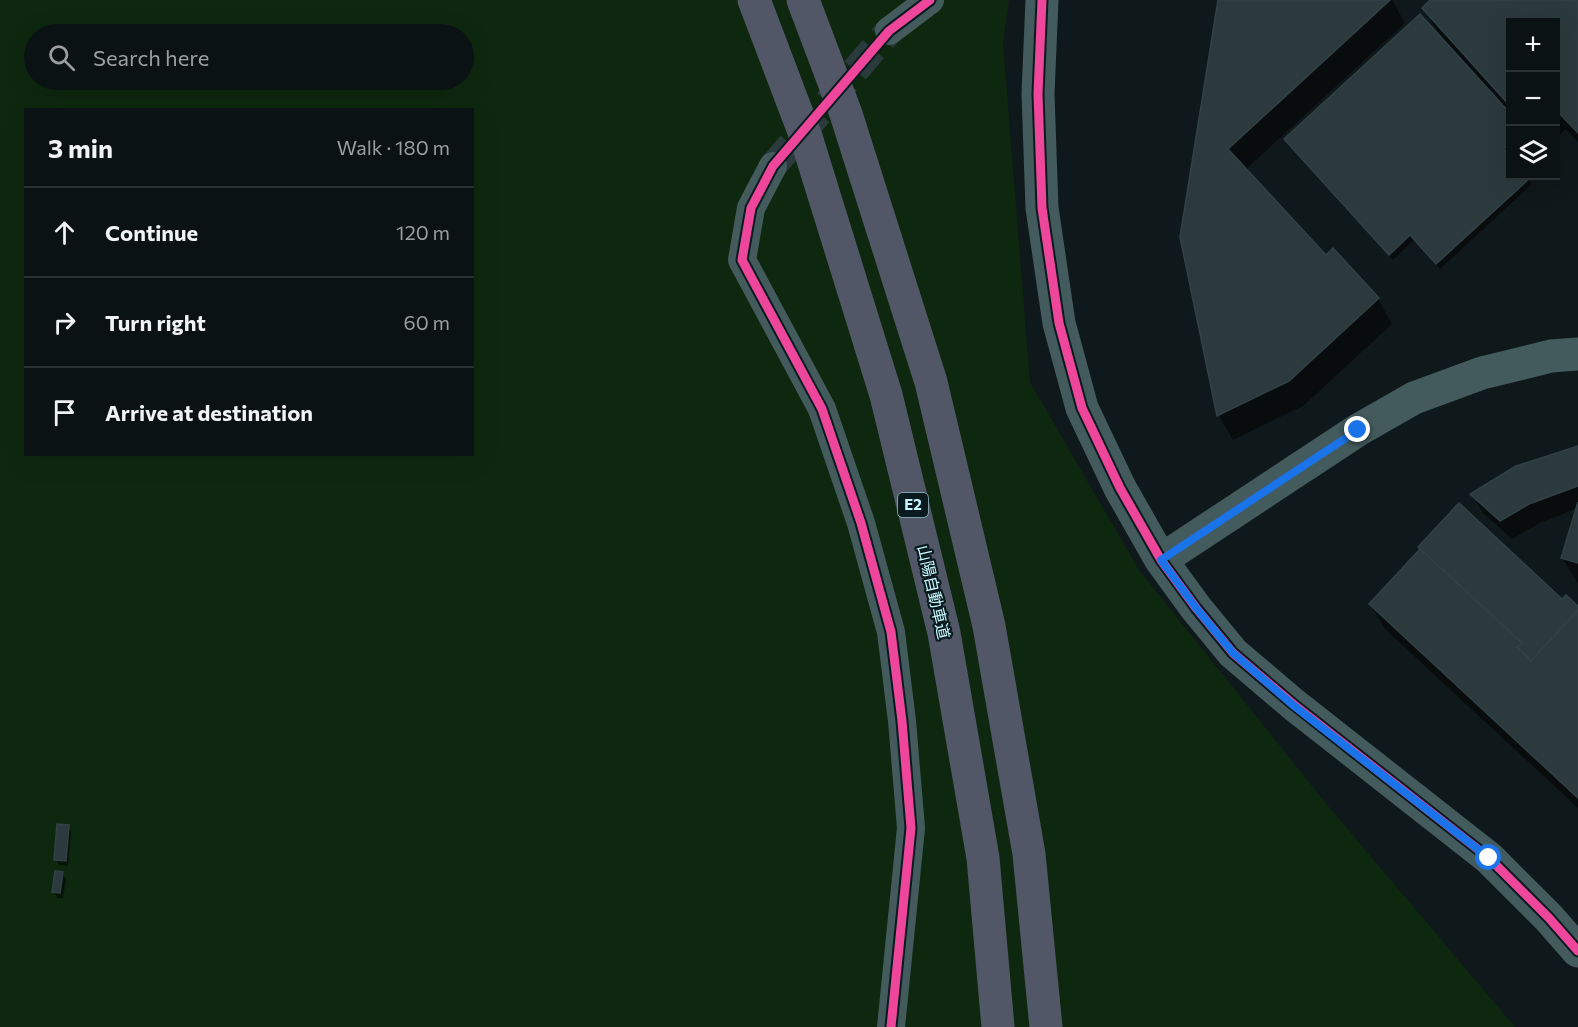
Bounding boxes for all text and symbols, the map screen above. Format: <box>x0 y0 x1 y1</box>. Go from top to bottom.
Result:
map controls <box>1506 18 1560 180</box>
button: + <box>1506 18 1560 72</box>
search box <box>24 24 474 90</box>
icon: search <box>45 41 78 74</box>
text: Search here <box>93 44 209 71</box>
button: − <box>1506 72 1560 126</box>
button: layers <box>1506 126 1560 180</box>
text: 3 min <box>48 132 113 163</box>
text: Walk · 180 m <box>337 135 450 159</box>
icon: ahead <box>48 216 81 249</box>
text: Continue <box>105 219 198 246</box>
text: 120 m <box>396 220 450 244</box>
icon: right <box>48 306 81 339</box>
text: Turn right <box>105 309 206 336</box>
text: 60 m <box>404 310 450 334</box>
icon: arrive <box>48 396 81 429</box>
text: Arrive at destination <box>105 399 313 426</box>
route end <box>1344 416 1370 442</box>
road number: E2 <box>898 493 928 517</box>
street label: 山陽自動車道 <box>914 543 955 641</box>
route start <box>1475 844 1501 870</box>

